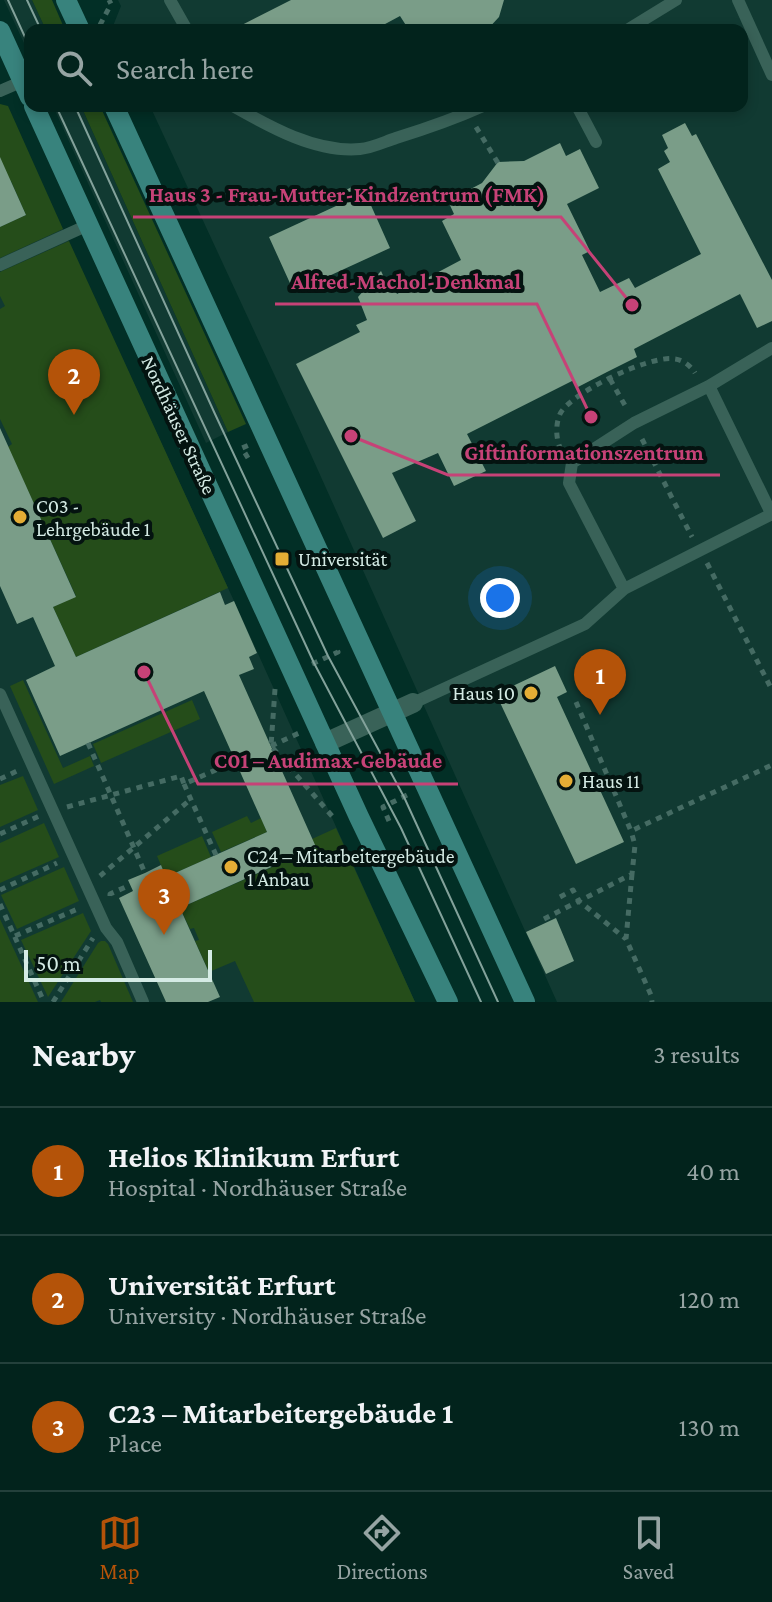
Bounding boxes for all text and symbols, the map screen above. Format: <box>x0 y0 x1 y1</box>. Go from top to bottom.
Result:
search box <box>24 24 748 112</box>
icon: search <box>52 46 96 90</box>
text: Search here <box>116 52 254 85</box>
callout: Haus 3 - Frau-Mutter-Kindzentrum (FMK) <box>133 171 561 217</box>
text: Haus 3 - Frau-Mutter-Kindzentrum (FMK) <box>149 182 545 208</box>
callout: Alfred-Machol-Denkmal <box>275 258 537 304</box>
text: Alfred-Machol-Denkmal <box>290 269 521 294</box>
pin: 2 <box>48 349 100 415</box>
street label: Nordhäuser Straße <box>137 352 221 498</box>
callout: Giftinformationszentrum <box>448 429 720 475</box>
text: Giftinformationszentrum <box>464 440 704 465</box>
place label: C03 - Lehrgebäude 1 <box>36 495 150 541</box>
marker: C03 - Lehrgebäude 1 <box>11 508 29 526</box>
place label: Universität <box>298 548 388 570</box>
marker: Universität <box>273 550 291 568</box>
your location <box>480 578 520 618</box>
pin: 1 <box>574 649 626 715</box>
place label: Haus 10 <box>452 682 515 704</box>
marker: Haus 10 <box>522 684 540 702</box>
callout: C01 – Audimax-Gebäude <box>198 738 458 784</box>
text: C01 – Audimax-Gebäude <box>214 748 442 773</box>
place label: Haus 11 <box>582 770 640 792</box>
marker: Haus 11 <box>557 772 575 790</box>
place label: C24 – Mitarbeitergebäude 1 Anbau <box>247 845 455 890</box>
marker: C24 – Mitarbeitergebäude 1 Anbau <box>222 858 240 876</box>
pin: 3 <box>138 869 190 935</box>
scale bar <box>24 946 212 982</box>
text: 50 m <box>36 951 81 976</box>
text: Nearby <box>32 1036 135 1073</box>
text: 3 results <box>653 1040 740 1069</box>
text: Helios Klinikum Erfurt <box>108 1140 399 1173</box>
text: 1 <box>53 1157 63 1186</box>
text: 40 m <box>686 1157 740 1186</box>
text: Hospital · Nordhäuser Straße <box>108 1173 407 1202</box>
text: Universität Erfurt <box>108 1268 336 1301</box>
text: 2 <box>51 1285 65 1314</box>
text: 120 m <box>679 1285 740 1314</box>
text: University · Nordhäuser Straße <box>108 1301 426 1330</box>
text: C23 – Mitarbeitergebäude 1 <box>108 1396 453 1429</box>
text: 3 <box>52 1413 64 1442</box>
text: 130 m <box>679 1413 740 1442</box>
text: Place <box>108 1429 162 1458</box>
tab: Map <box>98 1511 142 1584</box>
tab: Directions <box>337 1511 428 1584</box>
tab: Saved <box>623 1511 674 1584</box>

